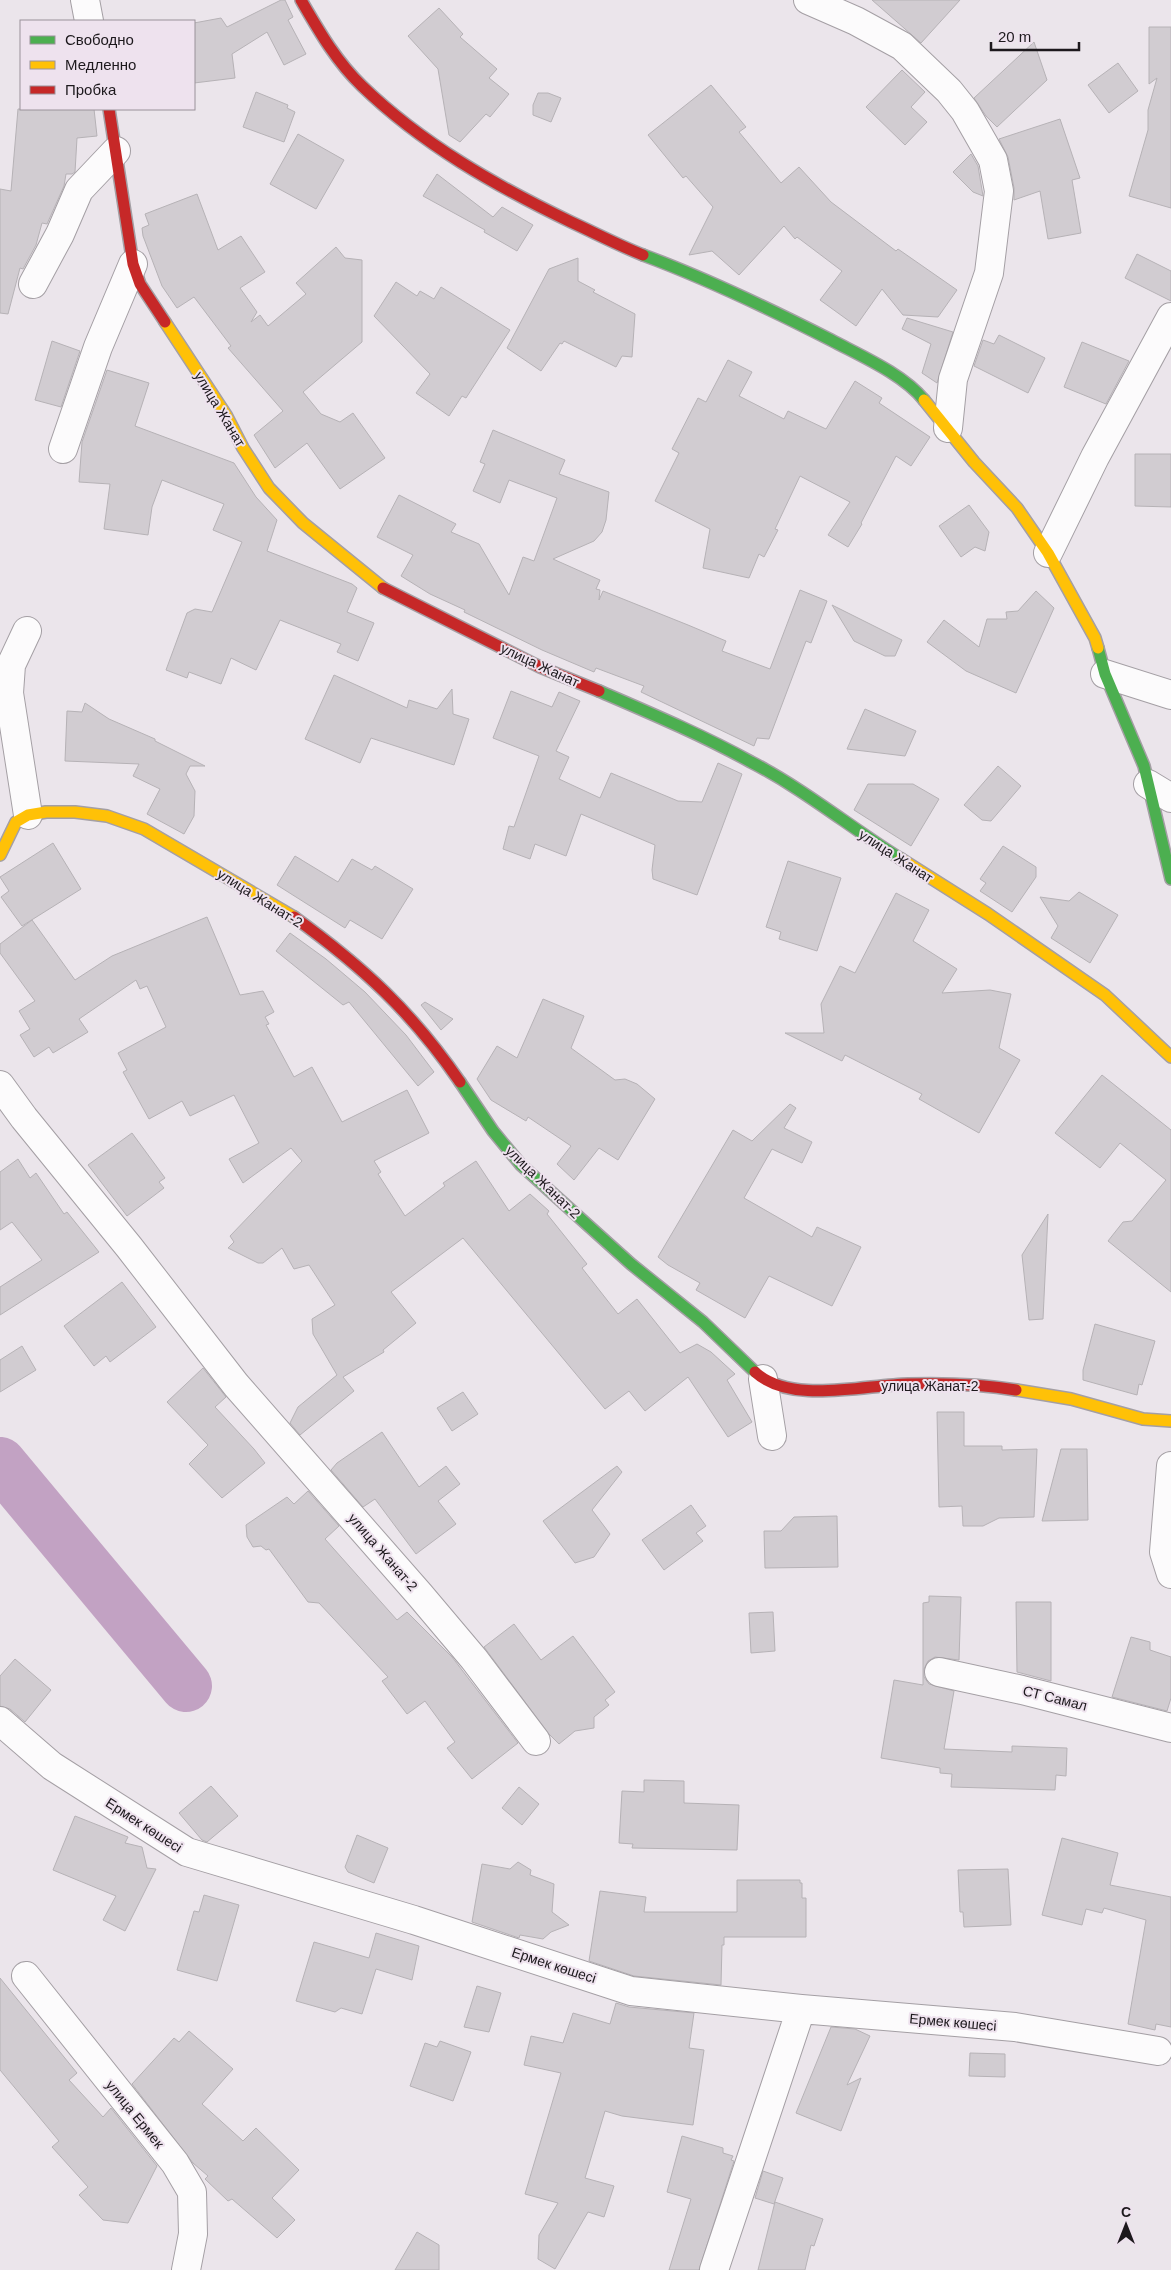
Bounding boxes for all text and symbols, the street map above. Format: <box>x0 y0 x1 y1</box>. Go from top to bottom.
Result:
legend <box>20 20 195 110</box>
scale bar <box>991 20 1078 52</box>
text: 20 m <box>998 28 1031 45</box>
text: Свободно <box>65 31 134 48</box>
text: Медленно <box>65 56 136 73</box>
text: Пробка <box>65 81 117 98</box>
street label: улица Жанат <box>191 369 249 450</box>
street label: улица Жанат <box>498 640 582 690</box>
street label: улица Жанат <box>856 826 936 886</box>
street label: улица Жанат-2 <box>214 865 306 931</box>
street label: улица Жанат-2 <box>502 1142 584 1222</box>
street label: улица Жанат-2 <box>881 1378 979 1394</box>
street label: улица Жанат-2 <box>345 1510 421 1594</box>
street label: СТ Самал <box>1021 1682 1089 1714</box>
street label: Ермек көшесі <box>103 1794 185 1856</box>
street label: Ермек көшесі <box>510 1944 598 1986</box>
street label: Ермек көшесі <box>909 2010 997 2034</box>
street label: улица Ермек <box>103 2077 168 2152</box>
north arrow <box>1101 2200 1151 2250</box>
text: С <box>1121 2204 1131 2220</box>

